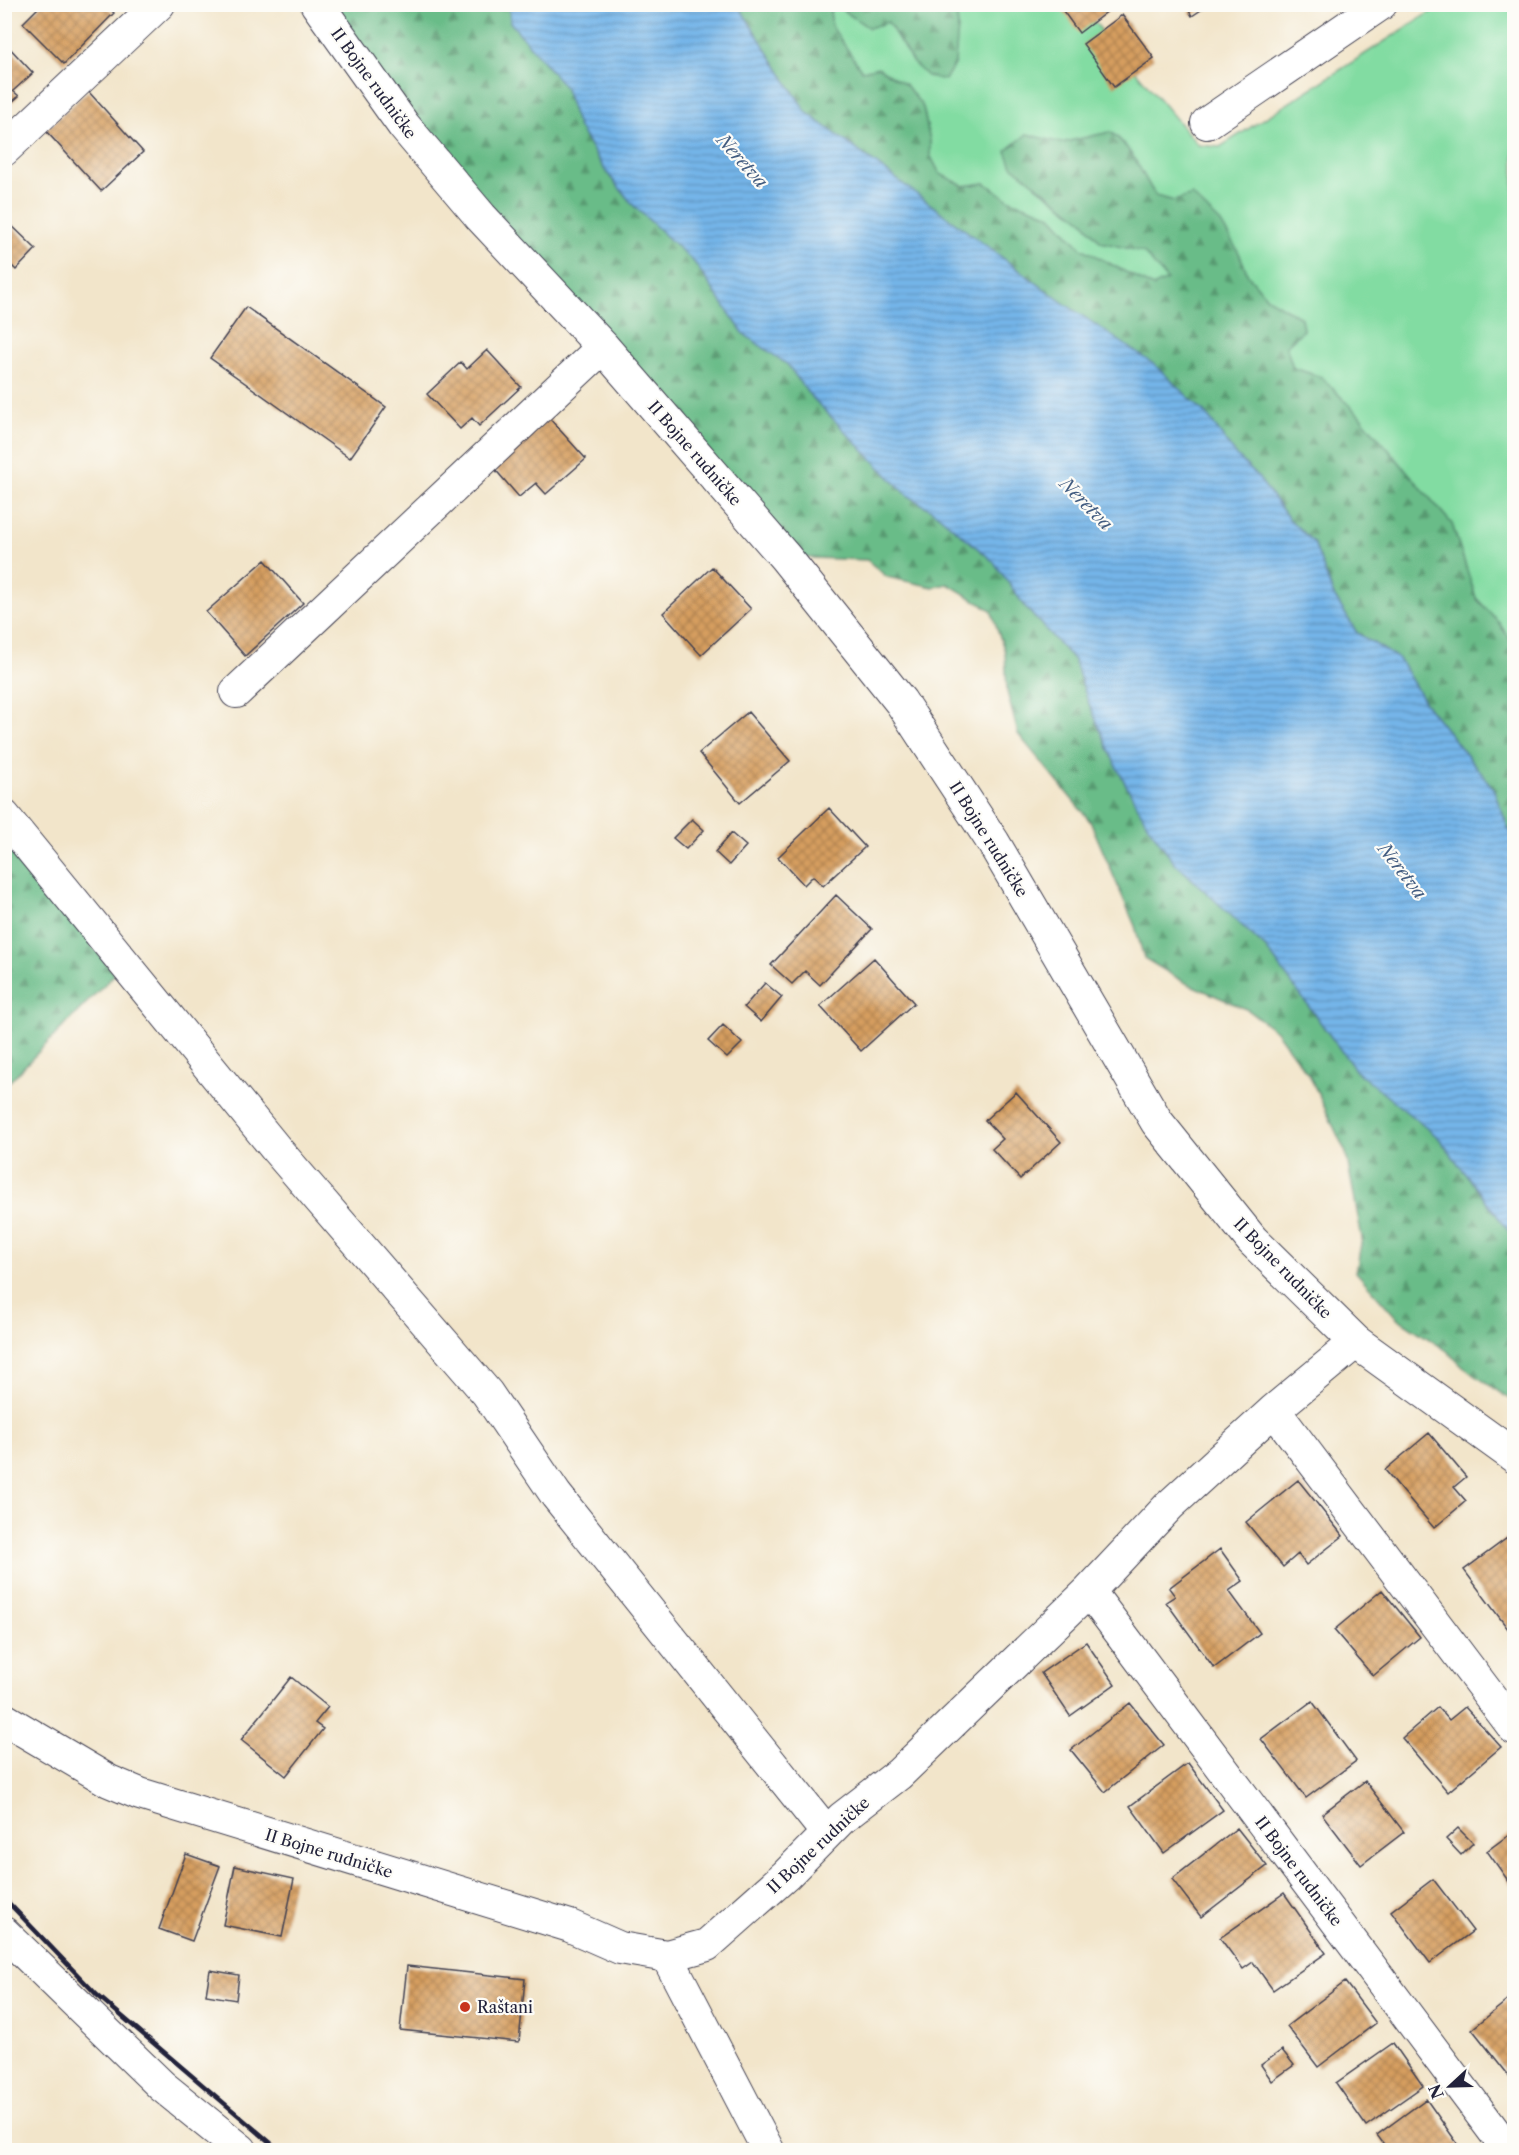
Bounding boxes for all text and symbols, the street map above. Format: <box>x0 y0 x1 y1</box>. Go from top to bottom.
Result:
street label: II Bojne rudničke <box>327 24 421 142</box>
water label: Neretva <box>711 128 772 193</box>
street label: II Bojne rudničke <box>644 396 746 510</box>
water label: Neretva <box>1054 472 1117 535</box>
street label: II Bojne rudničke <box>945 778 1033 900</box>
water label: Neretva <box>1372 837 1431 904</box>
street label: II Bojne rudničke <box>1230 1213 1336 1323</box>
street label: II Bojne rudničke <box>763 1793 873 1897</box>
street label: II Bojne rudničke <box>1251 1812 1347 1930</box>
street label: II Bojne rudničke <box>263 1824 395 1882</box>
place label: Raštani <box>477 1997 533 2017</box>
marker: Raštani <box>458 2000 472 2014</box>
north arrow <box>1420 2056 1480 2116</box>
text: N <box>1424 2081 1448 2102</box>

